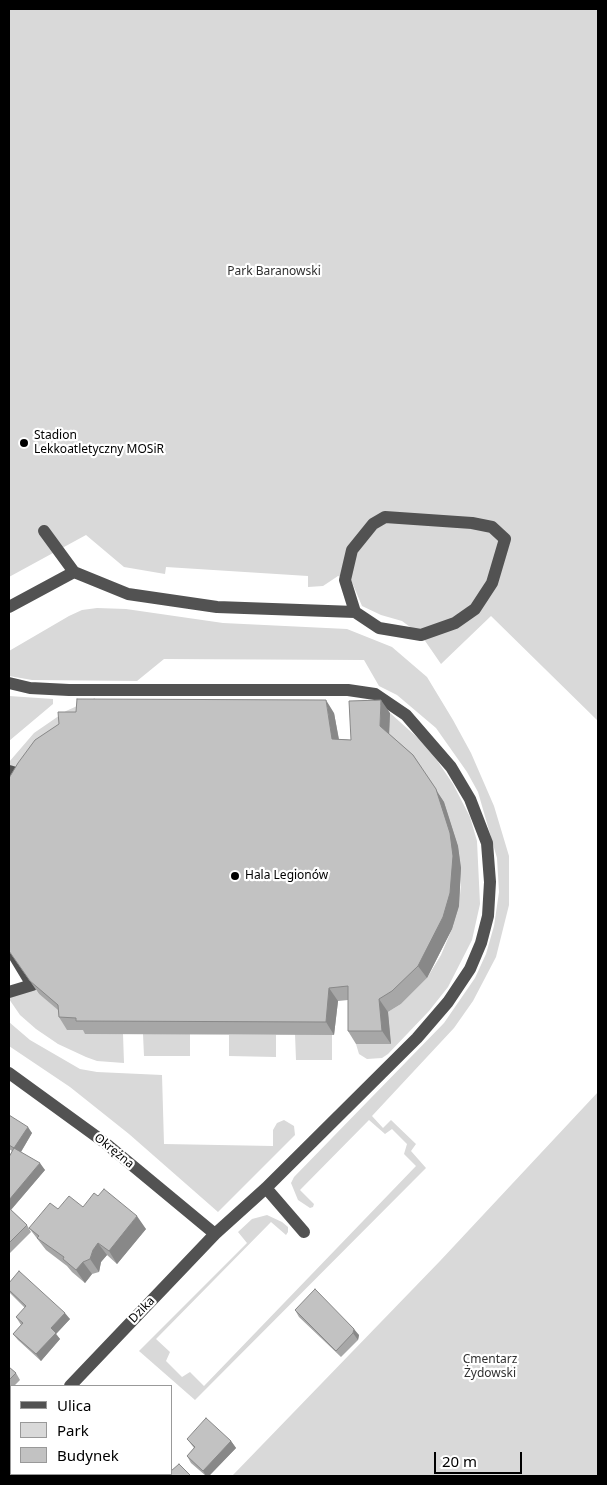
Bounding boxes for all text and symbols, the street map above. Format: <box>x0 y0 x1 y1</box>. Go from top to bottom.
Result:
park label: Park Baranowski <box>227 265 321 279</box>
place label: Stadion Lekkoatletyczny MOSiR <box>34 429 164 457</box>
marker: Stadion Lekkoatletyczny MOSiR <box>18 437 30 449</box>
place label: Hala Legionów <box>245 869 328 883</box>
marker: Hala Legionów <box>229 870 241 882</box>
street label: Okrężna <box>91 1131 137 1171</box>
street label: Dzika <box>126 1294 158 1326</box>
park label: Cmentarz Żydowski <box>463 1353 517 1381</box>
legend <box>10 1385 172 1475</box>
text: Ulica <box>57 1395 91 1415</box>
text: Park <box>57 1420 89 1440</box>
scale bar <box>437 1442 524 1474</box>
text: Budynek <box>57 1445 119 1465</box>
text: 20 m <box>442 1451 477 1471</box>

